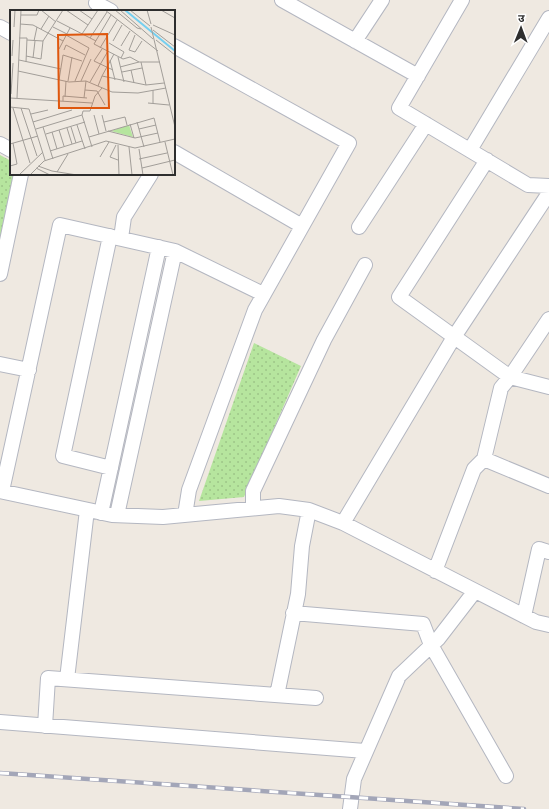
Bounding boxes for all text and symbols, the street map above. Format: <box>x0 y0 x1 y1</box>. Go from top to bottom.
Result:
north arrow <box>501 8 541 48</box>
inset map <box>10 10 175 175</box>
text: उ <box>518 12 525 25</box>

